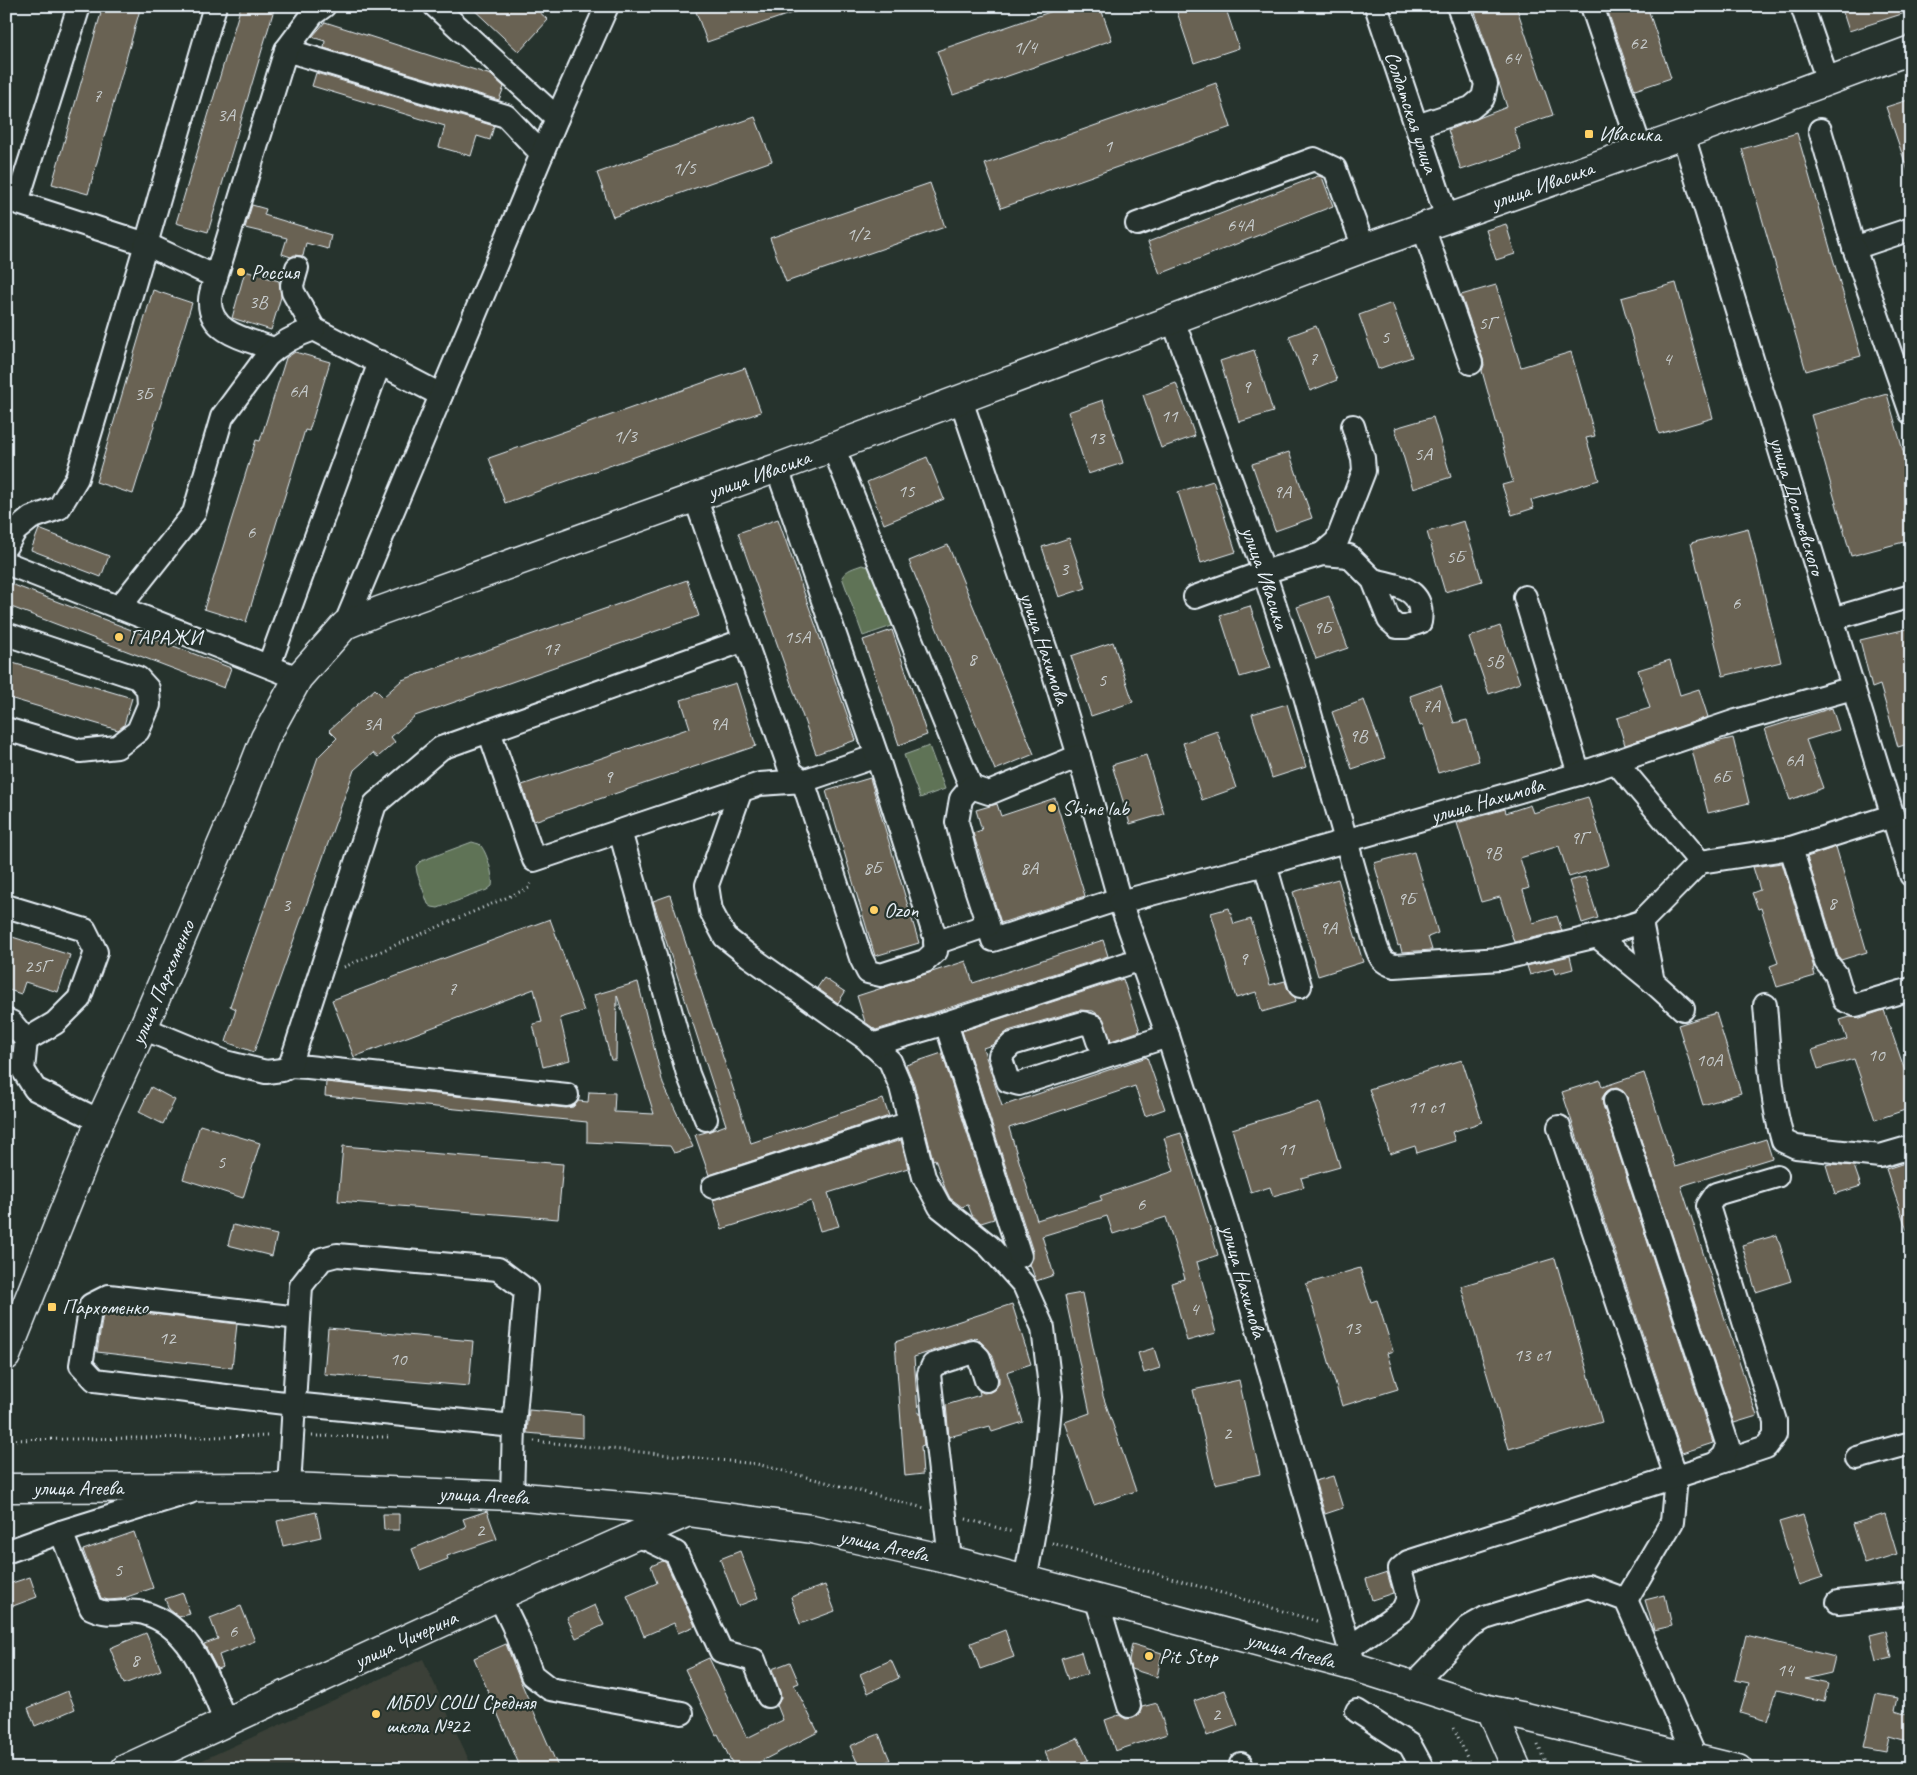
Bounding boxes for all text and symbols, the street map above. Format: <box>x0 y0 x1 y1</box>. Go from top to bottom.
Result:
house number: 62 <box>1629 31 1648 55</box>
house number: 1/4 <box>1013 35 1039 59</box>
house number: 64 <box>1503 46 1523 70</box>
street label: Солдатская улица <box>1379 48 1445 178</box>
house number: 7 <box>93 84 103 108</box>
house number: 3А <box>217 103 237 127</box>
place label: Ивасика <box>1599 121 1663 147</box>
marker: Ивасика <box>1583 128 1595 140</box>
house number: 1 <box>1104 134 1114 158</box>
street label: улица Ивасика <box>1485 154 1599 216</box>
house number: 1/5 <box>672 156 697 180</box>
house number: 64А <box>1227 213 1255 237</box>
house number: 1/2 <box>846 222 871 246</box>
place label: Россия <box>251 259 301 285</box>
marker: Россия <box>235 266 247 278</box>
house number: 3В <box>249 290 268 314</box>
house number: 5Г <box>1478 311 1500 335</box>
house number: 5 <box>1381 325 1391 349</box>
house number: 7 <box>1309 347 1319 371</box>
house number: 4 <box>1663 347 1674 371</box>
house number: 9 <box>1242 375 1252 399</box>
house number: 6А <box>289 379 309 403</box>
house number: 3Б <box>134 382 155 406</box>
house number: 11 <box>1160 404 1179 428</box>
house number: 1/3 <box>613 424 638 448</box>
house number: 13 <box>1087 426 1106 450</box>
street label: улица Достоевского <box>1763 432 1832 581</box>
house number: 5А <box>1414 442 1434 466</box>
street label: улица Ивасика <box>702 443 816 506</box>
house number: 15 <box>897 479 916 503</box>
house number: 9А <box>1273 480 1293 504</box>
house number: 6 <box>247 520 257 544</box>
street label: улица Ивасика <box>1235 521 1296 635</box>
house number: 5Б <box>1446 545 1467 569</box>
house number: 3 <box>1060 557 1070 581</box>
street label: улица Нахимова <box>1014 587 1076 709</box>
house number: 6 <box>1732 591 1742 615</box>
house number: 9Б <box>1313 616 1334 640</box>
place label: ГАРАЖИ <box>129 624 205 650</box>
house number: 15А <box>784 625 812 649</box>
marker: ГАРАЖИ <box>113 631 125 643</box>
house number: 17 <box>542 637 561 661</box>
house number: 8 <box>968 647 979 671</box>
house number: 5В <box>1485 649 1504 673</box>
house number: 5 <box>1098 668 1108 692</box>
house number: 7А <box>1422 694 1442 718</box>
house number: 3А <box>363 712 383 736</box>
house number: 9А <box>709 712 729 736</box>
house number: 9В <box>1349 724 1368 748</box>
house number: 6А <box>1785 748 1805 772</box>
house number: 9 <box>604 765 614 789</box>
house number: 6Б <box>1712 765 1733 789</box>
street label: улица Нахимова <box>1426 771 1549 829</box>
place label: Shine lab <box>1062 795 1131 821</box>
marker: Shine lab <box>1046 802 1058 814</box>
house number: 9Г <box>1570 826 1592 850</box>
house number: 9В <box>1483 841 1502 865</box>
house number: 8Б <box>863 856 884 880</box>
house number: 8А <box>1020 856 1040 880</box>
house number: 9Б <box>1397 887 1418 911</box>
house number: 8 <box>1828 891 1839 915</box>
house number: 3 <box>282 893 292 917</box>
place label: Ozon <box>884 897 919 923</box>
marker: Ozon <box>868 904 880 916</box>
street label: улица Пархоменко <box>123 915 201 1051</box>
house number: 9А <box>1319 916 1339 940</box>
house number: 9 <box>1239 947 1249 971</box>
house number: 25Г <box>24 954 54 978</box>
house number: 7 <box>448 977 458 1001</box>
house number: 10 <box>1867 1043 1886 1067</box>
house number: 10А <box>1696 1048 1724 1072</box>
house number: 11 с1 <box>1408 1095 1446 1119</box>
house number: 11 <box>1277 1137 1296 1161</box>
house number: 5 <box>217 1150 227 1174</box>
house number: 6 <box>1137 1192 1147 1216</box>
street label: улица Нахимова <box>1215 1220 1273 1343</box>
place label: Пархоменко <box>62 1294 149 1320</box>
house number: 4 <box>1190 1297 1201 1321</box>
marker: Пархоменко <box>46 1301 58 1313</box>
house number: 13 <box>1343 1316 1362 1340</box>
house number: 12 <box>158 1326 177 1350</box>
house number: 13 с1 <box>1514 1343 1552 1367</box>
house number: 10 <box>389 1347 408 1371</box>
house number: 2 <box>1223 1421 1233 1445</box>
street label: улица Агеева <box>31 1475 125 1501</box>
street label: улица Агеева <box>436 1480 532 1511</box>
house number: 2 <box>476 1518 486 1542</box>
street label: улица Агеева <box>835 1522 933 1568</box>
house number: 5 <box>114 1558 124 1582</box>
street label: улица Чичерина <box>348 1603 463 1675</box>
house number: 6 <box>229 1619 239 1643</box>
street label: улица Агеева <box>1242 1625 1340 1675</box>
place label: Pit Stop <box>1159 1643 1219 1669</box>
house number: 8 <box>131 1648 142 1672</box>
marker: Pit Stop <box>1143 1650 1155 1662</box>
house number: 14 <box>1776 1658 1796 1682</box>
place label: МБОУ СОШ Средняя школа №22 <box>386 1689 537 1739</box>
house number: 2 <box>1212 1702 1222 1726</box>
marker: МБОУ СОШ Средняя школа №22 <box>370 1708 382 1720</box>

